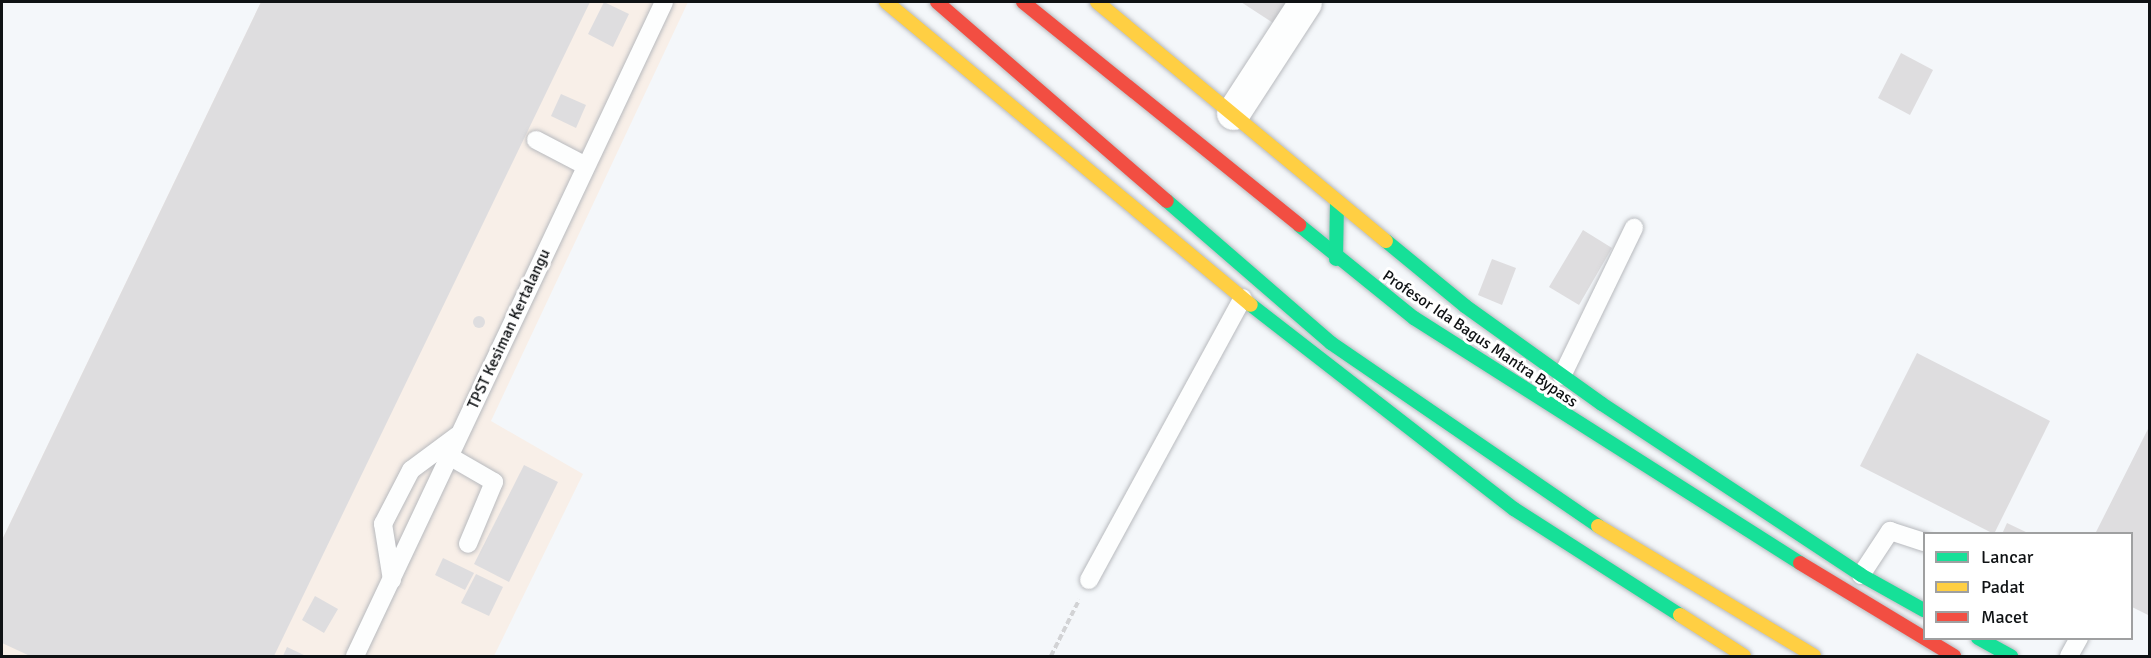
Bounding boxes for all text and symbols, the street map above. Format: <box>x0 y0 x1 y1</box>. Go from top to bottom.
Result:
street label: TPST Kesiman Kertalangu <box>463 246 555 412</box>
street label: Profesor Ida Bagus Mantra Bypass <box>1379 266 1581 412</box>
legend <box>1923 532 2133 640</box>
text: Lancar <box>1981 546 2033 568</box>
text: Padat <box>1981 576 2025 598</box>
text: Macet <box>1981 606 2028 628</box>

